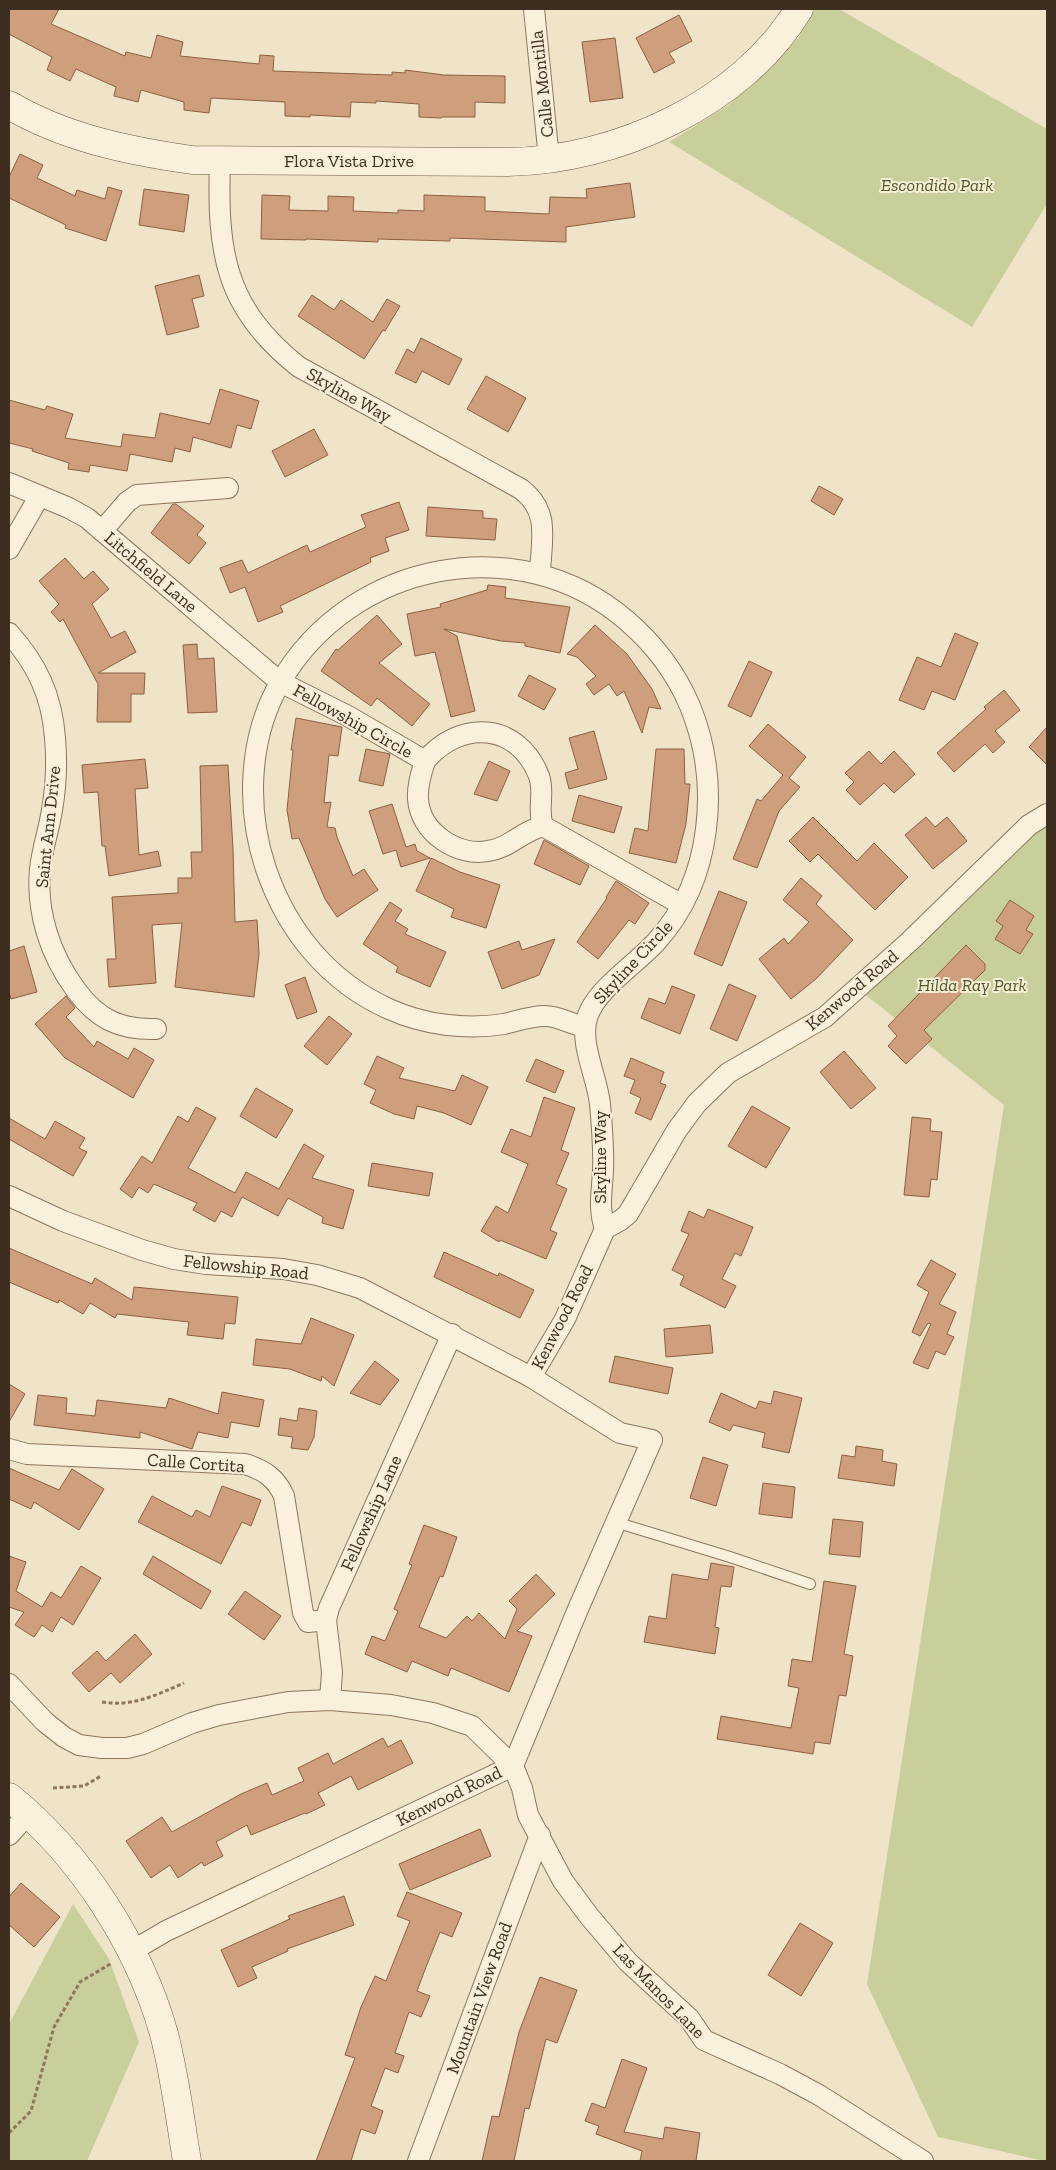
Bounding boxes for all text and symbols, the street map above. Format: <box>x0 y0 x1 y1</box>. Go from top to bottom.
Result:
street label: Calle Montilla <box>525 29 559 139</box>
street label: Flora Vista Drive <box>284 150 414 172</box>
park label: Escondido Park <box>881 174 993 196</box>
street label: Skyline Way <box>303 363 396 428</box>
street label: Litchfield Lane <box>100 527 202 617</box>
street label: Fellowship Circle <box>289 679 417 763</box>
street label: Saint Ann Drive <box>31 765 65 889</box>
street label: Skyline Circle <box>589 916 677 1008</box>
street label: Kenwood Road <box>801 945 903 1035</box>
park label: Hilda Ray Park <box>917 974 1027 996</box>
street label: Skyline Way <box>589 1109 611 1204</box>
street label: Fellowship Road <box>182 1249 310 1285</box>
street label: Kenwood Road <box>526 1261 598 1373</box>
street label: Calle Cortita <box>146 1449 246 1477</box>
street label: Fellowship Lane <box>336 1452 406 1574</box>
street label: Kenwood Road <box>393 1761 505 1831</box>
street label: Mountain View Road <box>441 1919 517 2077</box>
street label: Las Manos Lane <box>608 1939 710 2043</box>

